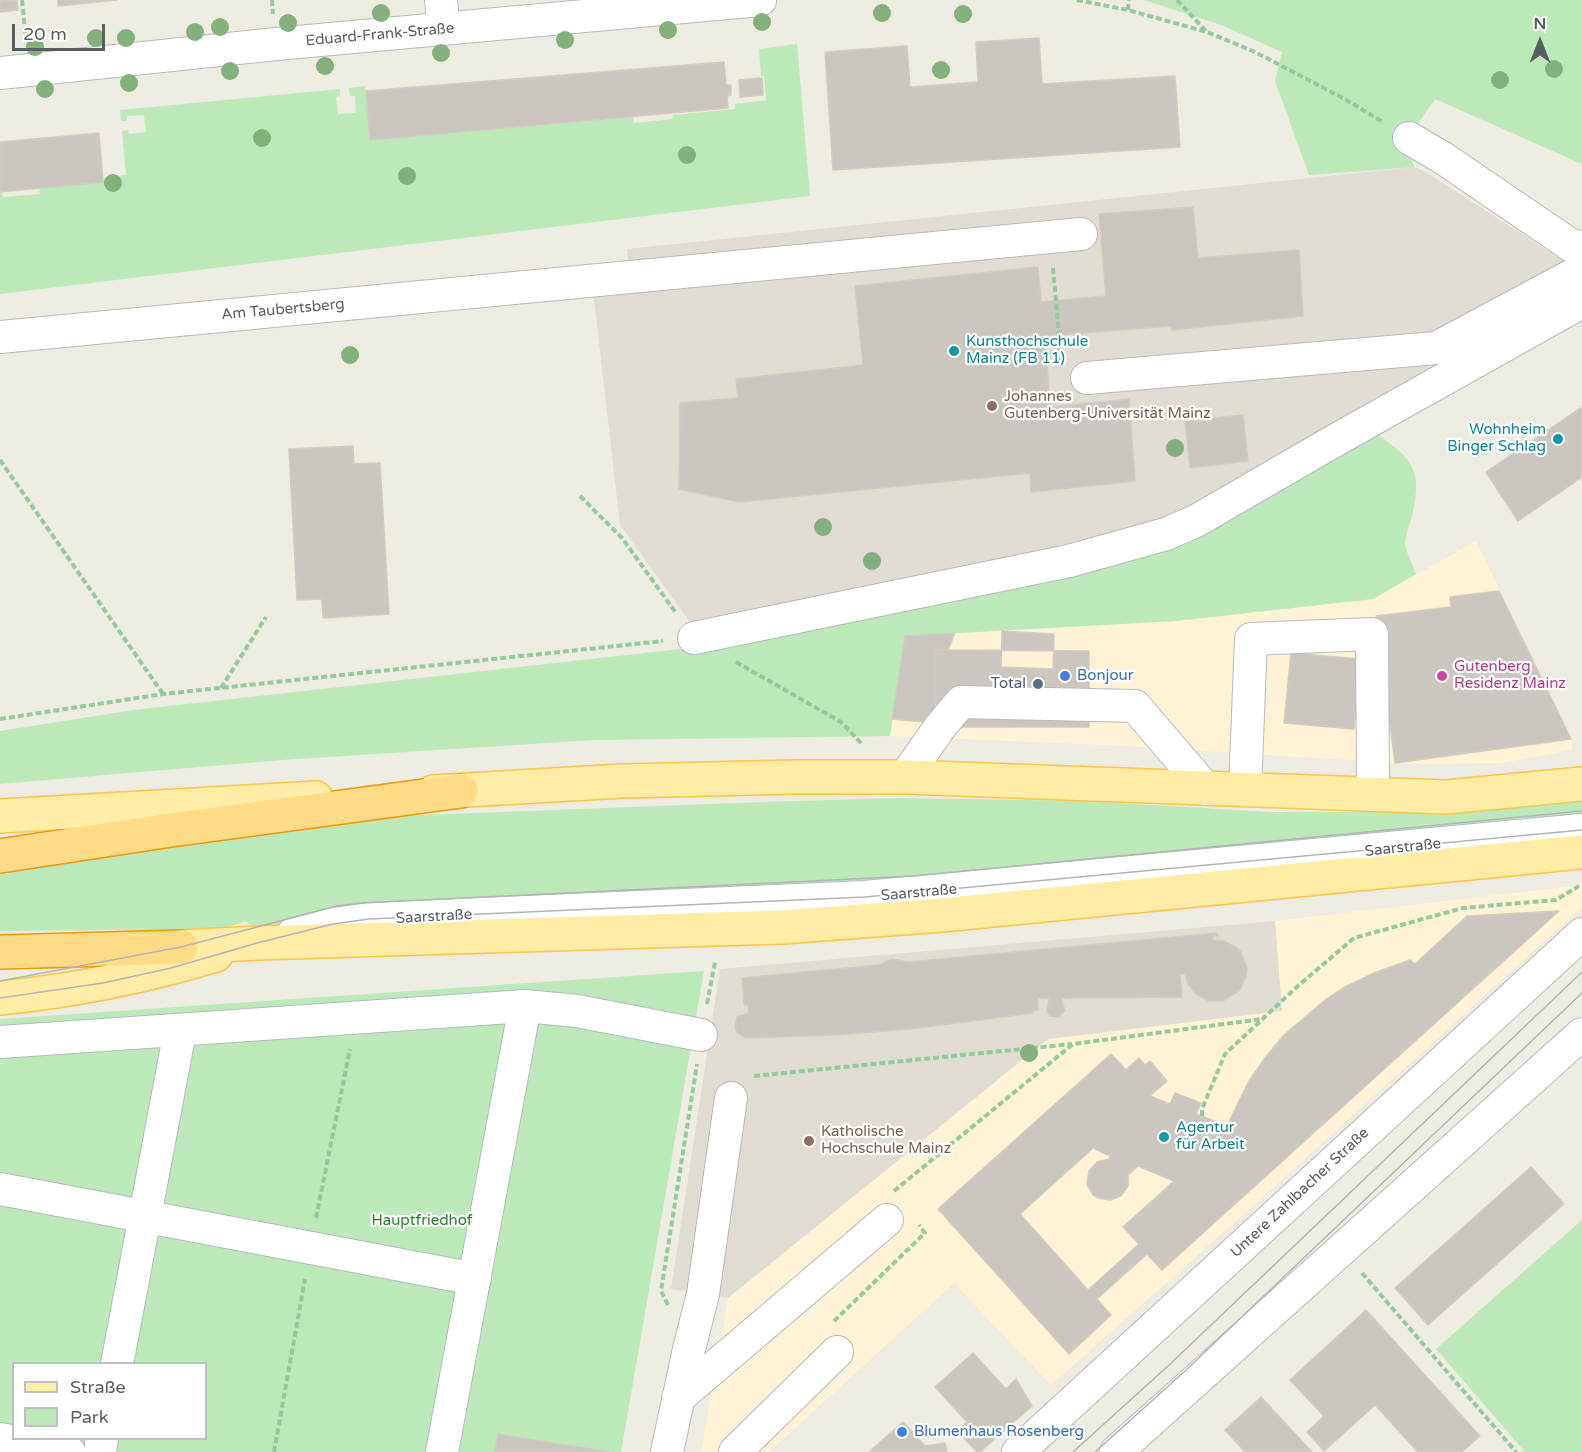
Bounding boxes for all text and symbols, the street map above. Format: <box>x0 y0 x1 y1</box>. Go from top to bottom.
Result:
scale bar <box>15 12 108 50</box>
north arrow <box>1510 12 1570 72</box>
text: N <box>1534 14 1546 34</box>
street label: Eduard-Frank-Straße <box>305 20 455 50</box>
text: 20 m <box>23 23 67 45</box>
street label: Am Taubertsberg <box>221 296 345 324</box>
place label: Kunsthochschule Mainz (FB 11) <box>966 333 1088 368</box>
marker: Kunsthochschule Mainz (FB 11) <box>947 344 961 358</box>
place label: Johannes Gutenberg-Universität Mainz <box>1004 388 1211 423</box>
marker: Johannes Gutenberg-Universität Mainz <box>985 399 999 413</box>
place label: Wohnheim Binger Schlag <box>1447 421 1546 456</box>
marker: Wohnheim Binger Schlag <box>1551 432 1565 446</box>
place label: Gutenberg Residenz Mainz <box>1454 658 1566 693</box>
place label: Bonjour <box>1077 667 1133 685</box>
marker: Bonjour <box>1058 669 1072 683</box>
marker: Gutenberg Residenz Mainz <box>1435 669 1449 683</box>
place label: Total <box>991 675 1026 693</box>
marker: Total <box>1031 677 1045 691</box>
street label: Saarstraße <box>1364 835 1442 861</box>
street label: Saarstraße <box>880 881 958 905</box>
street label: Saarstraße <box>395 906 473 928</box>
place label: Agentur für Arbeit <box>1176 1119 1245 1154</box>
place label: Katholische Hochschule Mainz <box>821 1123 951 1158</box>
street label: Untere Zahlbacher Straße <box>1227 1124 1373 1262</box>
marker: Agentur für Arbeit <box>1157 1130 1171 1144</box>
marker: Katholische Hochschule Mainz <box>802 1134 816 1148</box>
park label: Hauptfriedhof <box>371 1212 473 1230</box>
legend <box>12 1362 207 1440</box>
text: Straße <box>70 1376 126 1398</box>
text: Park <box>70 1406 108 1428</box>
place label: Blumenhaus Rosenberg <box>914 1423 1084 1441</box>
marker: Blumenhaus Rosenberg <box>895 1425 909 1439</box>

